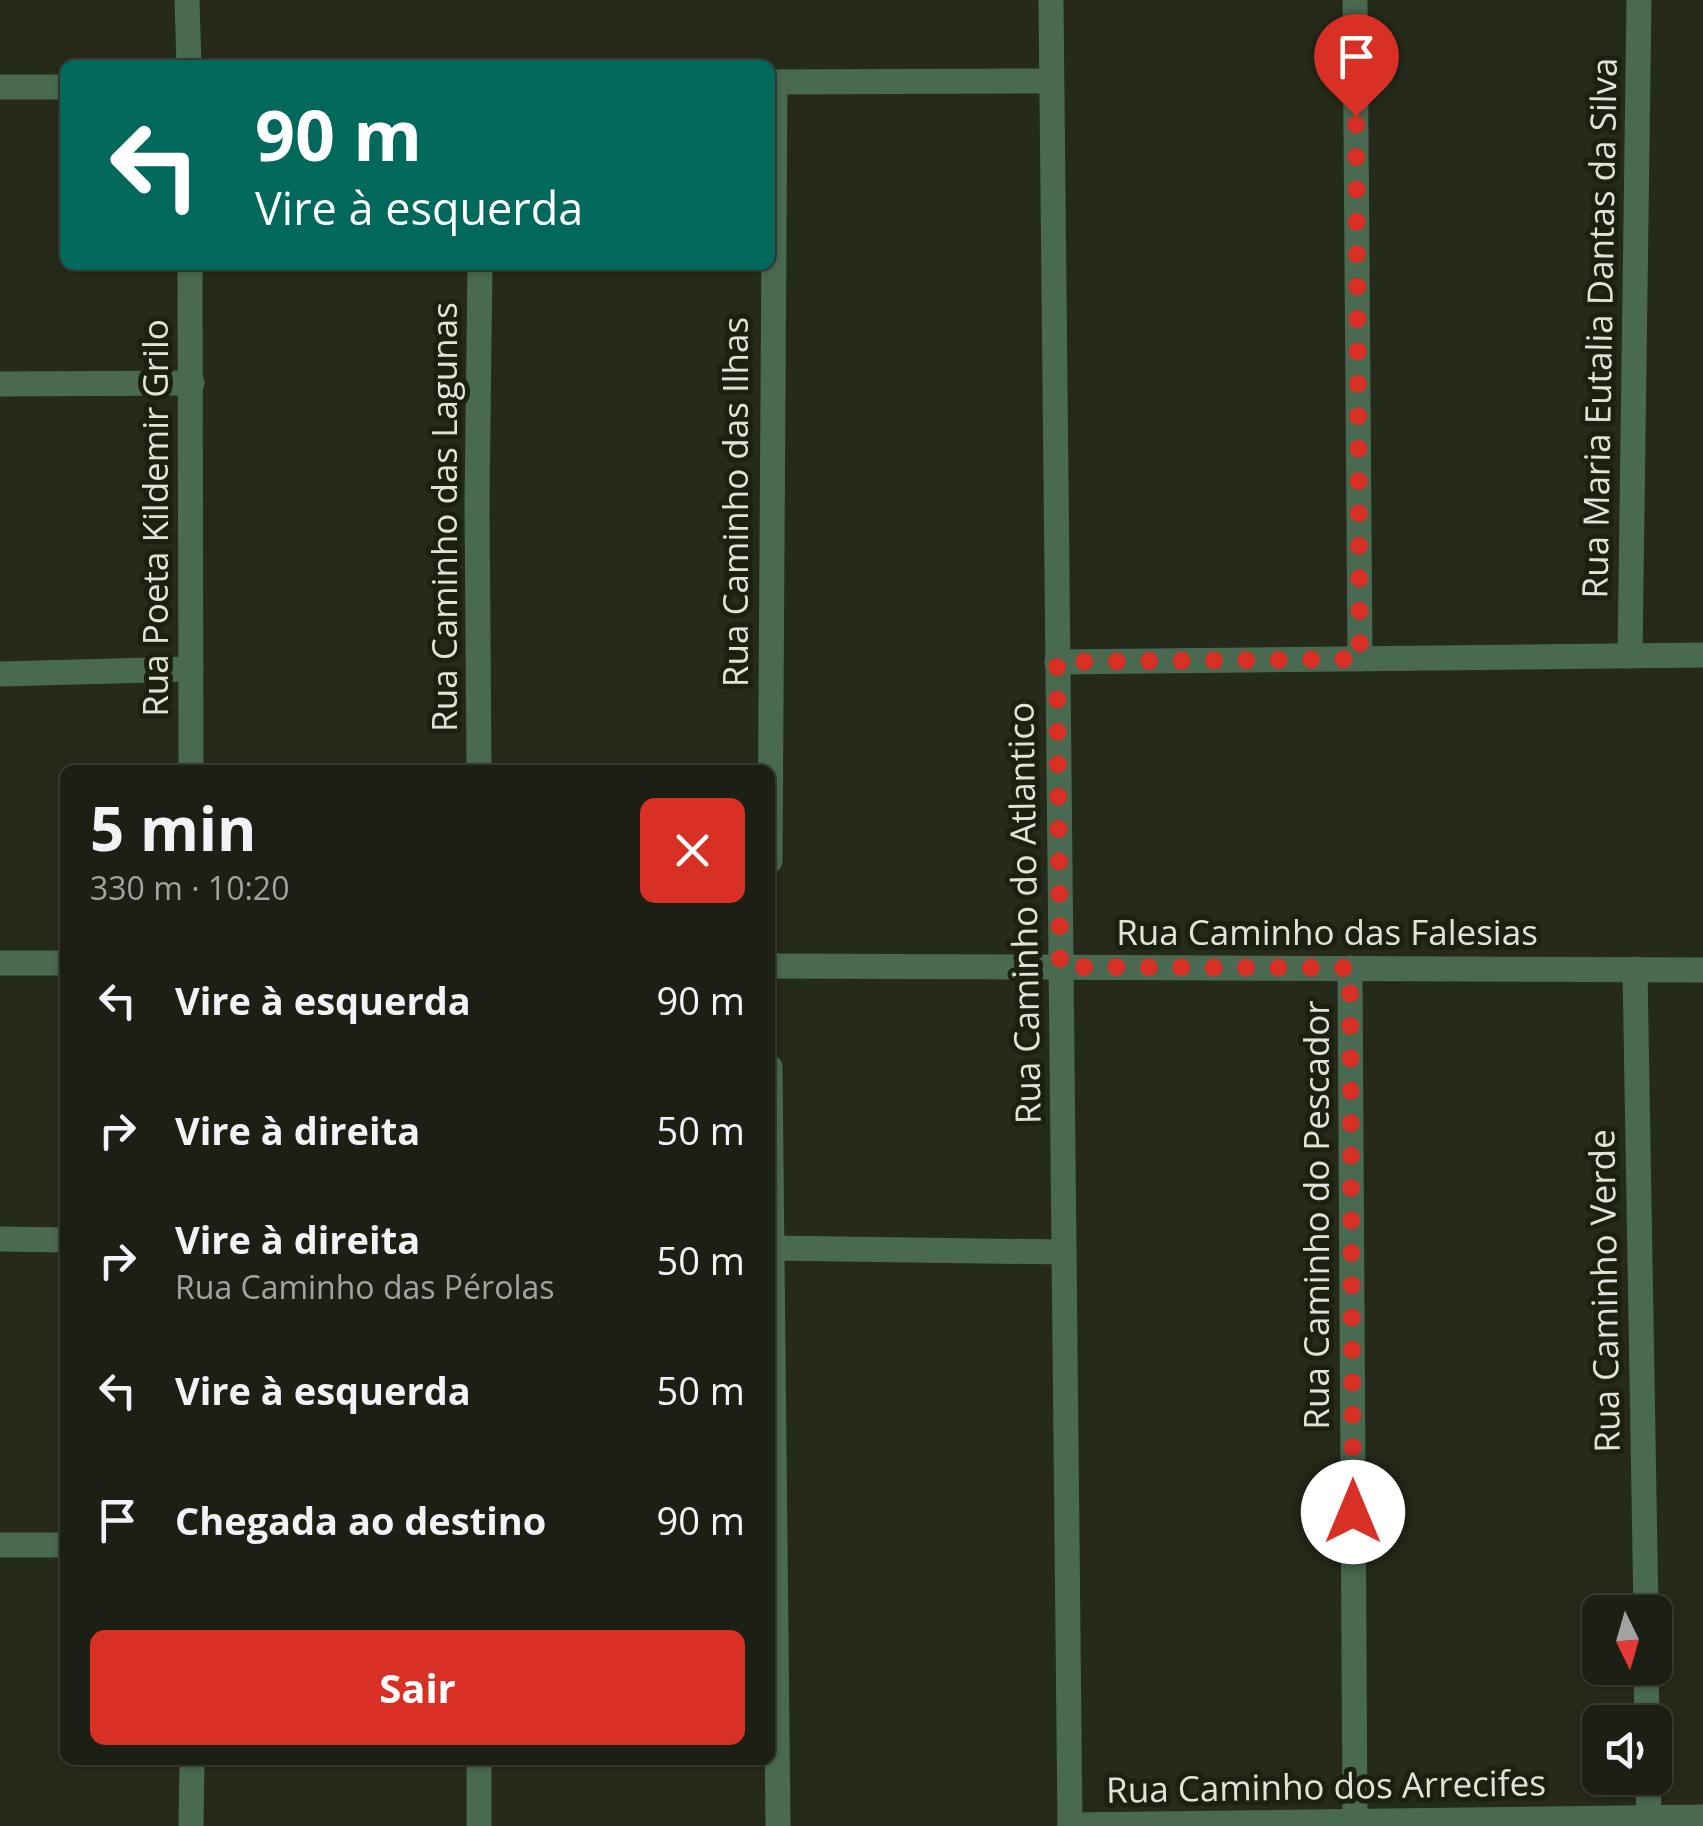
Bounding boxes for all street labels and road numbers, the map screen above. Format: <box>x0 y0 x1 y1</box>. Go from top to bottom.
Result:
street label: Rua Maria Eutalia Dantas da Silva <box>1570 57 1627 599</box>
street label: Rua Caminho das Lagunas <box>420 302 467 732</box>
street label: Rua Caminho das Ilhas <box>711 317 758 687</box>
street label: Rua Poeta Kildemir Grilo <box>131 319 178 717</box>
street label: Rua Caminho do Atlantico <box>996 701 1051 1125</box>
street label: Rua Caminho das Falesias <box>1116 908 1538 955</box>
street label: Rua Caminho do Pescador <box>1292 1000 1339 1430</box>
street label: Rua Caminho Verde <box>1577 1129 1630 1453</box>
street label: Rua Caminho dos Arrecifes <box>1106 1758 1546 1813</box>

